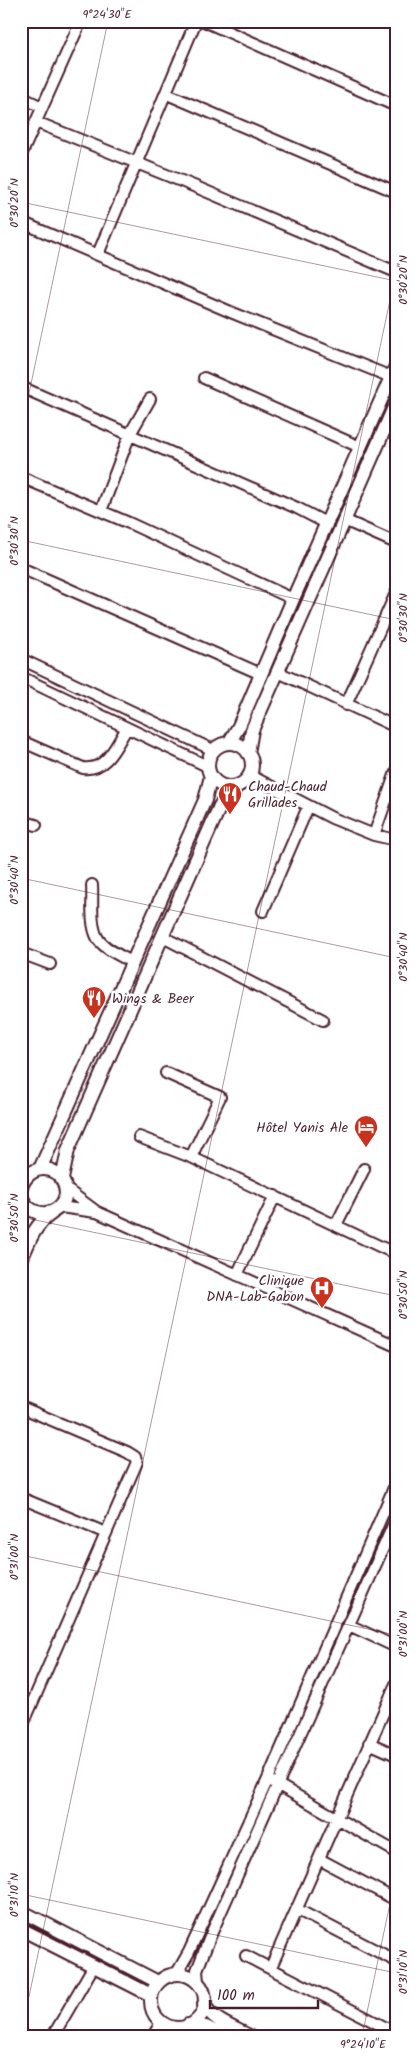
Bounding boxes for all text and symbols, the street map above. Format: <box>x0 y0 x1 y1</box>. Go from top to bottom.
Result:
text: 9°24'30"E <box>82 5 133 24</box>
text: 0°30'20"N <box>5 178 24 228</box>
text: 0°30'20"N <box>394 255 413 305</box>
text: 0°30'30"N <box>5 516 24 566</box>
text: 0°30'30"N <box>394 593 413 643</box>
place label: Chaud-Chaud Grillades <box>248 776 328 814</box>
restaurant icon: Chaud-Chaud Grillades <box>217 781 243 815</box>
text: 0°30'40"N <box>5 855 24 905</box>
text: 0°30'40"N <box>394 932 413 982</box>
restaurant icon: Wings & Beer <box>81 985 107 1019</box>
place label: Wings & Beer <box>112 988 195 1010</box>
hotel icon: Hôtel Yanis Ale <box>353 1114 379 1148</box>
place label: Hôtel Yanis Ale <box>256 1117 349 1139</box>
text: 0°30'50"N <box>5 1193 24 1243</box>
place label: Clinique DNA-Lab-Gabon <box>206 1270 305 1308</box>
text: 0°30'50"N <box>394 1270 413 1320</box>
hospital icon: Clinique DNA-Lab-Gabon <box>309 1275 335 1309</box>
text: 0°31'00"N <box>5 1534 24 1580</box>
text: 0°31'00"N <box>394 1611 413 1657</box>
text: 0°31'10"N <box>5 1873 24 1917</box>
text: 0°31'10"N <box>394 1950 413 1994</box>
scale bar <box>210 1977 317 2009</box>
text: 100 m <box>217 1984 255 2008</box>
text: 9°24'10"E <box>340 2035 387 2054</box>

